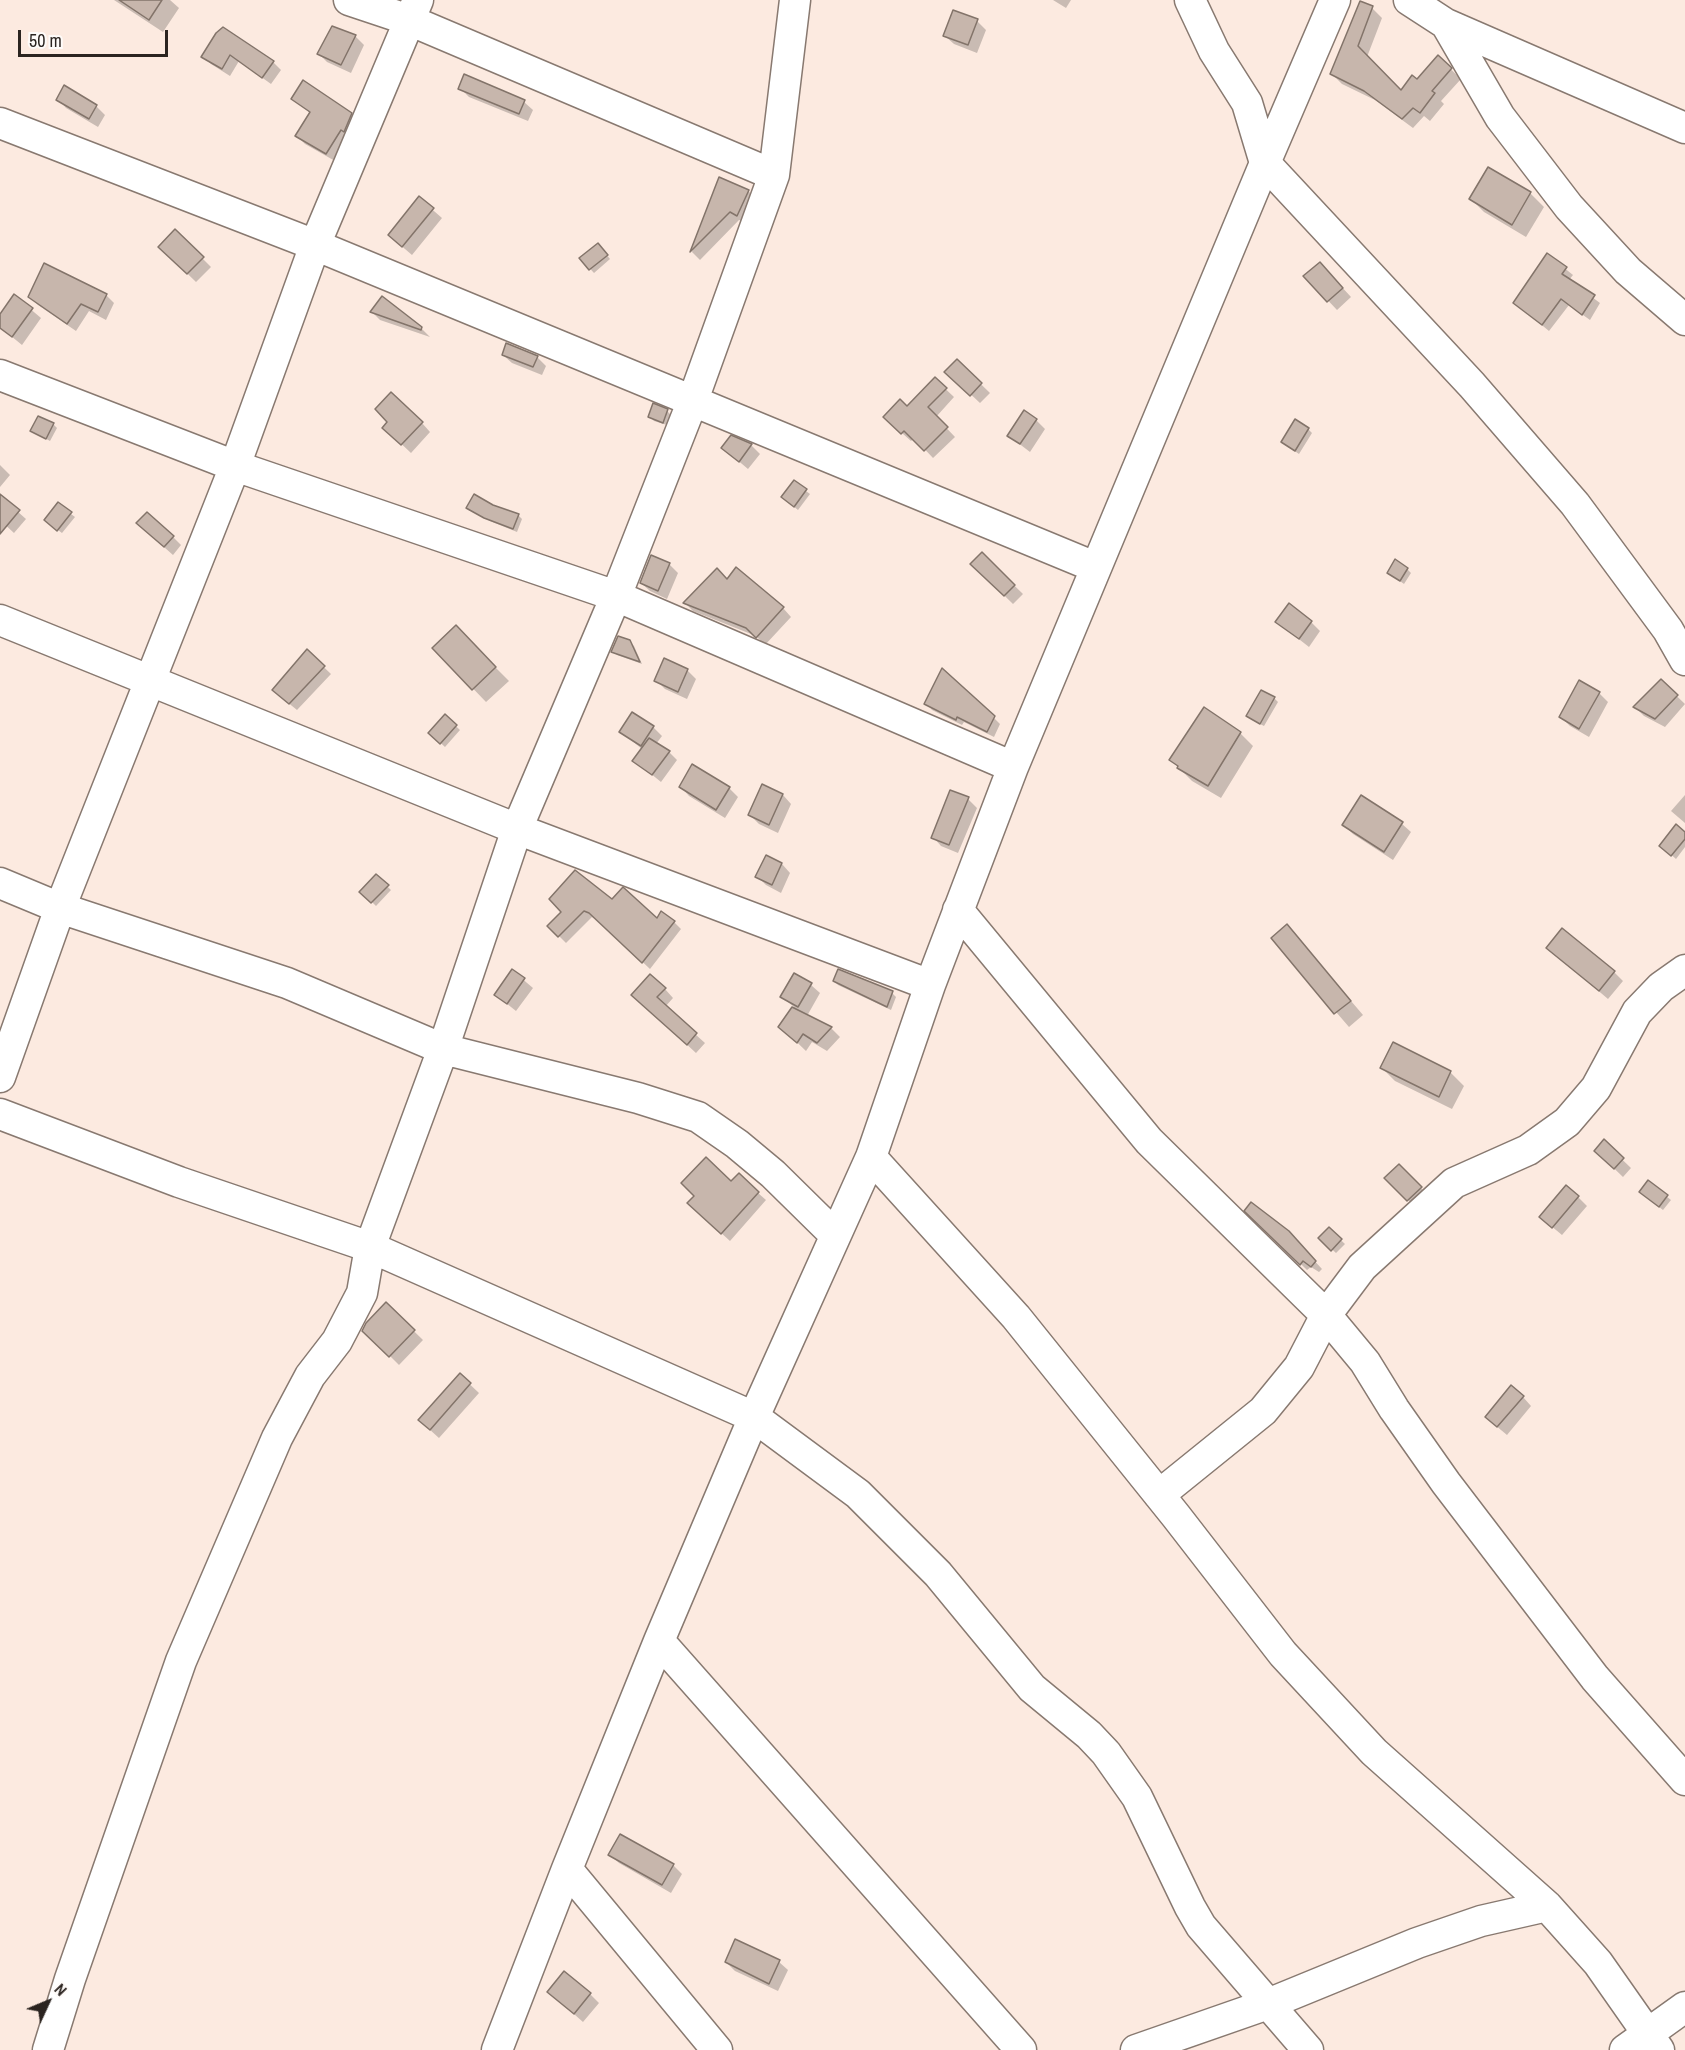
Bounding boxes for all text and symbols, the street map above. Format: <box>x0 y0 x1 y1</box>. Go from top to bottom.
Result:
scale bar <box>21 18 171 56</box>
text: 50 m <box>29 28 62 53</box>
north arrow <box>18 1972 78 2032</box>
text: N <box>50 1978 72 2001</box>

